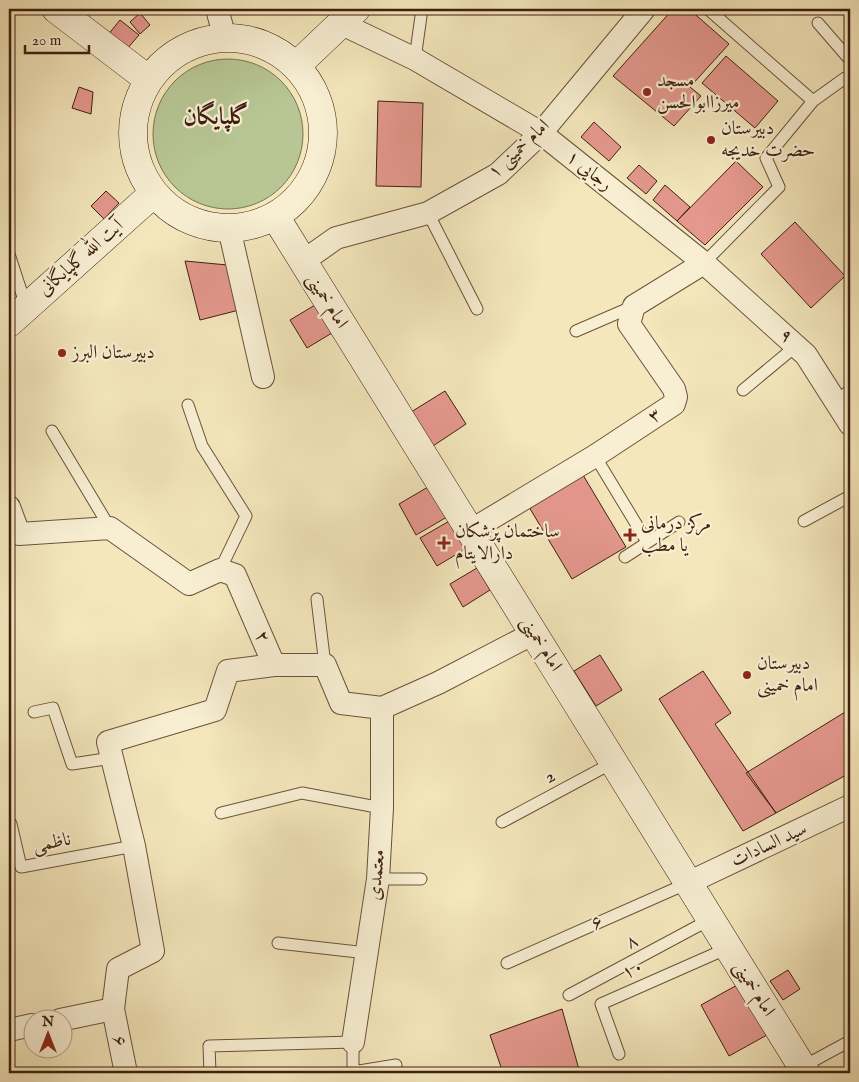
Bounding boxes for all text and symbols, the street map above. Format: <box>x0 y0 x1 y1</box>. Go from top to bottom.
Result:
scale bar <box>25 22 89 54</box>
text: 20 m <box>32 31 62 50</box>
place label: مسجد میرزاابوالحسن <box>657 69 739 115</box>
marker: مسجد میرزاابوالحسن <box>641 86 653 98</box>
district label: گلپایگان <box>183 100 249 133</box>
street label: امام خمینی ۱ <box>483 114 557 186</box>
place label: دبیرستان حضرت خدیجه <box>721 117 815 163</box>
marker: دبیرستان حضرت خدیجه <box>705 134 717 146</box>
street label: رجایی ۱ <box>561 145 617 197</box>
street label: آیت الله گلپایگانی <box>31 210 130 302</box>
street label: امام خمینی <box>298 269 353 335</box>
street label: ۹ <box>774 323 798 349</box>
place label: دبیرستان البرز <box>70 341 155 365</box>
marker: دبیرستان البرز <box>56 347 68 359</box>
street label: ۳ <box>644 403 666 429</box>
place label: مرکز درمانی یا مطب <box>641 512 711 558</box>
place label: ساختمان پزشکان دارالایتام <box>455 520 560 569</box>
marker: مرکز درمانی یا مطب <box>623 528 637 542</box>
marker: ساختمان پزشکان دارالایتام <box>437 536 451 550</box>
street label: امام خمینی <box>512 612 567 678</box>
street label: ۲ <box>249 627 275 647</box>
place label: دبیرستان امام خمینی <box>757 652 818 701</box>
marker: دبیرستان امام خمینی <box>741 669 753 681</box>
street label: 2 <box>540 764 560 790</box>
street label: سید السادات <box>727 817 811 873</box>
street label: ناظمی <box>31 828 73 858</box>
street label: معتمدی <box>363 848 391 902</box>
street label: ۶ <box>587 910 607 936</box>
street label: ۸ <box>621 929 643 955</box>
street label: ۱۰ <box>618 955 648 985</box>
street label: امام خمینی <box>725 957 780 1023</box>
north arrow <box>22 1010 72 1060</box>
text: N <box>41 1013 54 1031</box>
street label: ۶ <box>106 1033 132 1049</box>

